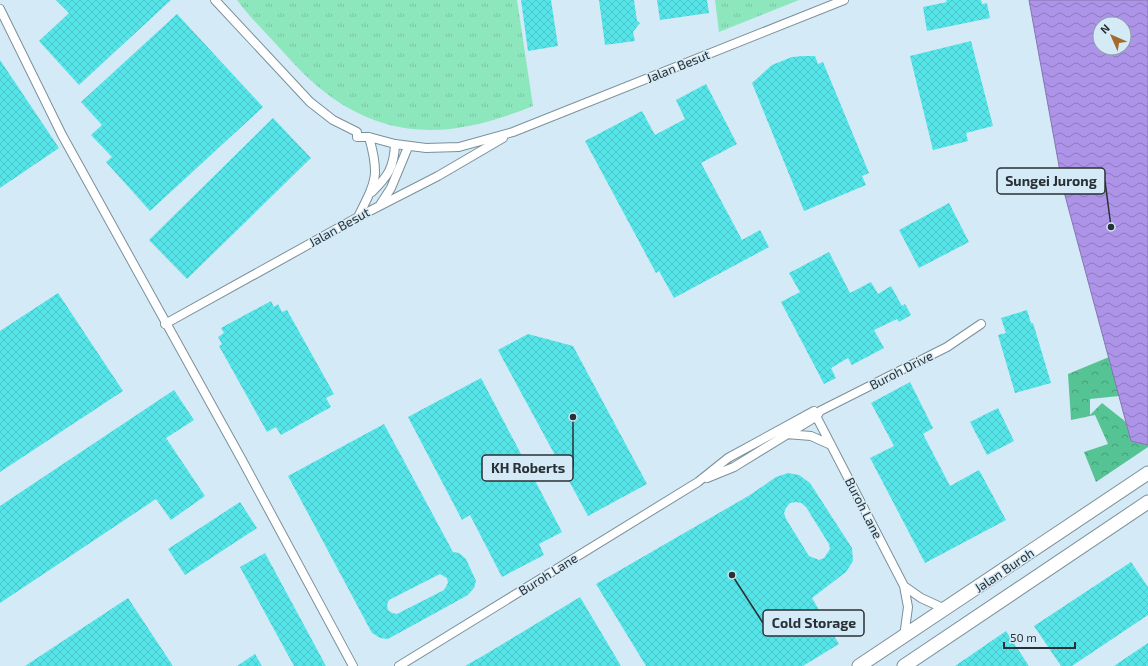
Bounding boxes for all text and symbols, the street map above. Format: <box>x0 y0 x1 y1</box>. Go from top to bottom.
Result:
north arrow <box>1092 16 1132 56</box>
text: N <box>1097 21 1112 36</box>
street label: Jalan Besut <box>644 46 712 86</box>
callout: Sungei Jurong <box>997 168 1105 194</box>
text: Sungei Jurong <box>1005 172 1097 189</box>
street label: Jalan Besut <box>306 204 372 250</box>
street label: Buroh Drive <box>867 347 935 393</box>
callout: KH Roberts <box>482 455 573 481</box>
text: KH Roberts <box>491 459 565 476</box>
street label: Buroh Lane <box>842 475 886 541</box>
street label: Jalan Buroh <box>971 544 1037 596</box>
street label: Buroh Lane <box>515 550 581 598</box>
callout: Cold Storage <box>763 610 864 636</box>
text: Cold Storage <box>772 614 856 631</box>
scale bar <box>1004 624 1075 650</box>
text: 50 m <box>1010 630 1037 644</box>

